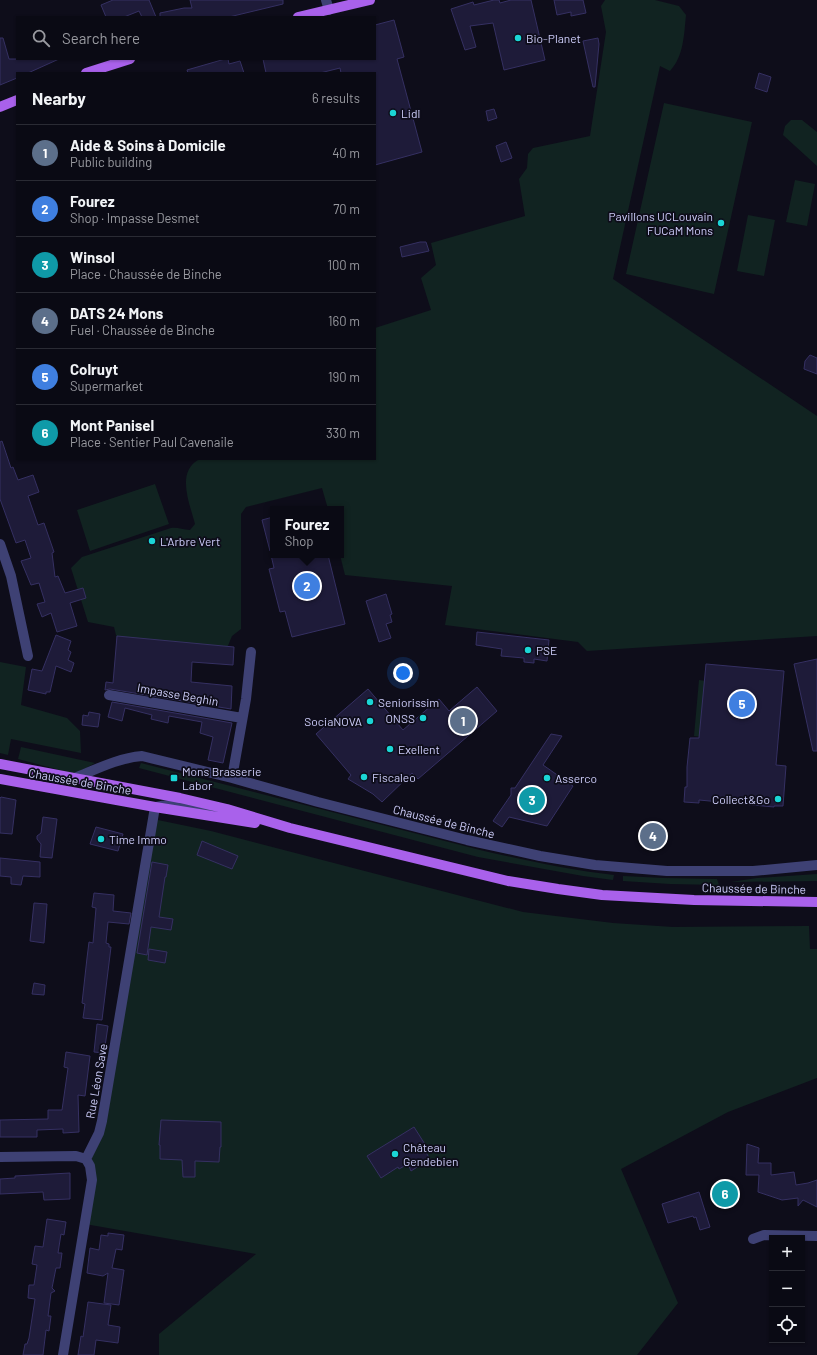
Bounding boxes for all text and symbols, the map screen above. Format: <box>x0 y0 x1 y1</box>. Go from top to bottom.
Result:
search box <box>16 16 376 60</box>
icon: search <box>30 27 52 49</box>
text: Search here <box>62 29 140 47</box>
place label: Bio-Planet <box>526 31 581 45</box>
marker: Bio-Planet <box>513 33 523 43</box>
text: Nearby <box>32 88 86 108</box>
text: 6 results <box>312 90 360 106</box>
place label: Lidl <box>401 106 420 120</box>
marker: Lidl <box>388 108 398 118</box>
text: Aide & Soins à Domicile <box>70 136 226 154</box>
text: 1 <box>43 145 47 161</box>
text: 40 m <box>332 145 360 161</box>
text: Public building <box>70 154 152 170</box>
text: Fourez <box>70 192 115 210</box>
text: 2 <box>41 201 49 217</box>
text: 70 m <box>333 201 360 217</box>
place label: Pavillons UCLouvain FUCaM Mons <box>609 209 713 237</box>
text: Shop · Impasse Desmet <box>70 210 200 226</box>
marker: Pavillons UCLouvain FUCaM Mons <box>716 218 726 228</box>
text: Winsol <box>70 248 115 266</box>
text: 3 <box>41 257 49 273</box>
text: 100 m <box>327 257 360 273</box>
text: Place · Chaussée de Binche <box>70 266 222 282</box>
text: DATS 24 Mons <box>70 304 163 322</box>
text: 4 <box>41 313 49 329</box>
text: 160 m <box>328 313 360 329</box>
text: Fuel · Chaussée de Binche <box>70 322 215 338</box>
text: Colruyt <box>70 360 118 378</box>
text: 5 <box>41 369 49 385</box>
text: 190 m <box>328 369 360 385</box>
text: Supermarket <box>70 378 143 394</box>
text: Mont Panisel <box>70 416 154 434</box>
text: 6 <box>42 425 48 441</box>
text: 330 m <box>326 425 360 441</box>
text: Place · Sentier Paul Cavenaile <box>70 434 234 450</box>
popup <box>270 506 344 558</box>
text: Fourez <box>285 515 329 533</box>
text: Shop <box>285 533 313 549</box>
place label: L'Arbre Vert <box>160 534 220 548</box>
marker: L'Arbre Vert <box>147 536 157 546</box>
pin: 2 <box>294 571 320 601</box>
place label: PSE <box>536 643 557 657</box>
marker: PSE <box>523 645 533 655</box>
your location <box>393 663 413 683</box>
street label: Impasse Beghin <box>136 680 220 708</box>
pin: 5 <box>729 689 755 719</box>
place label: Seniorissim <box>378 695 439 709</box>
marker: Seniorissim <box>365 697 375 707</box>
pin: 1 <box>450 706 476 736</box>
place label: ONSS <box>385 711 415 725</box>
marker: ONSS <box>418 713 428 723</box>
place label: SociaNOVA <box>304 714 362 728</box>
marker: SociaNOVA <box>365 716 375 726</box>
place label: Exellent <box>398 742 440 756</box>
marker: Exellent <box>385 744 395 754</box>
place label: Mons Brasserie Labor <box>182 764 261 792</box>
street label: Chaussée de Binche <box>27 765 133 797</box>
place label: Fiscaleo <box>372 770 416 784</box>
place label: Asserco <box>555 771 597 785</box>
marker: Fiscaleo <box>359 772 369 782</box>
marker: Mons Brasserie Labor <box>169 773 179 783</box>
marker: Asserco <box>542 773 552 783</box>
pin: 3 <box>519 785 545 815</box>
place label: Collect&Go <box>712 792 770 806</box>
marker: Collect&Go <box>773 794 783 804</box>
street label: Chaussée de Binche <box>392 802 496 840</box>
pin: 4 <box>640 821 666 851</box>
place label: Time Immo <box>109 832 167 846</box>
marker: Time Immo <box>96 834 106 844</box>
street label: Chaussée de Binche <box>702 880 806 896</box>
street label: Rue Léon Save <box>82 1042 110 1120</box>
place label: Château Gendebien <box>403 1140 459 1168</box>
marker: Château Gendebien <box>390 1149 400 1159</box>
pin: 6 <box>712 1179 738 1209</box>
map controls <box>769 1235 805 1343</box>
button: + <box>769 1235 805 1271</box>
button: − <box>769 1271 805 1307</box>
button: locate <box>769 1307 805 1343</box>

